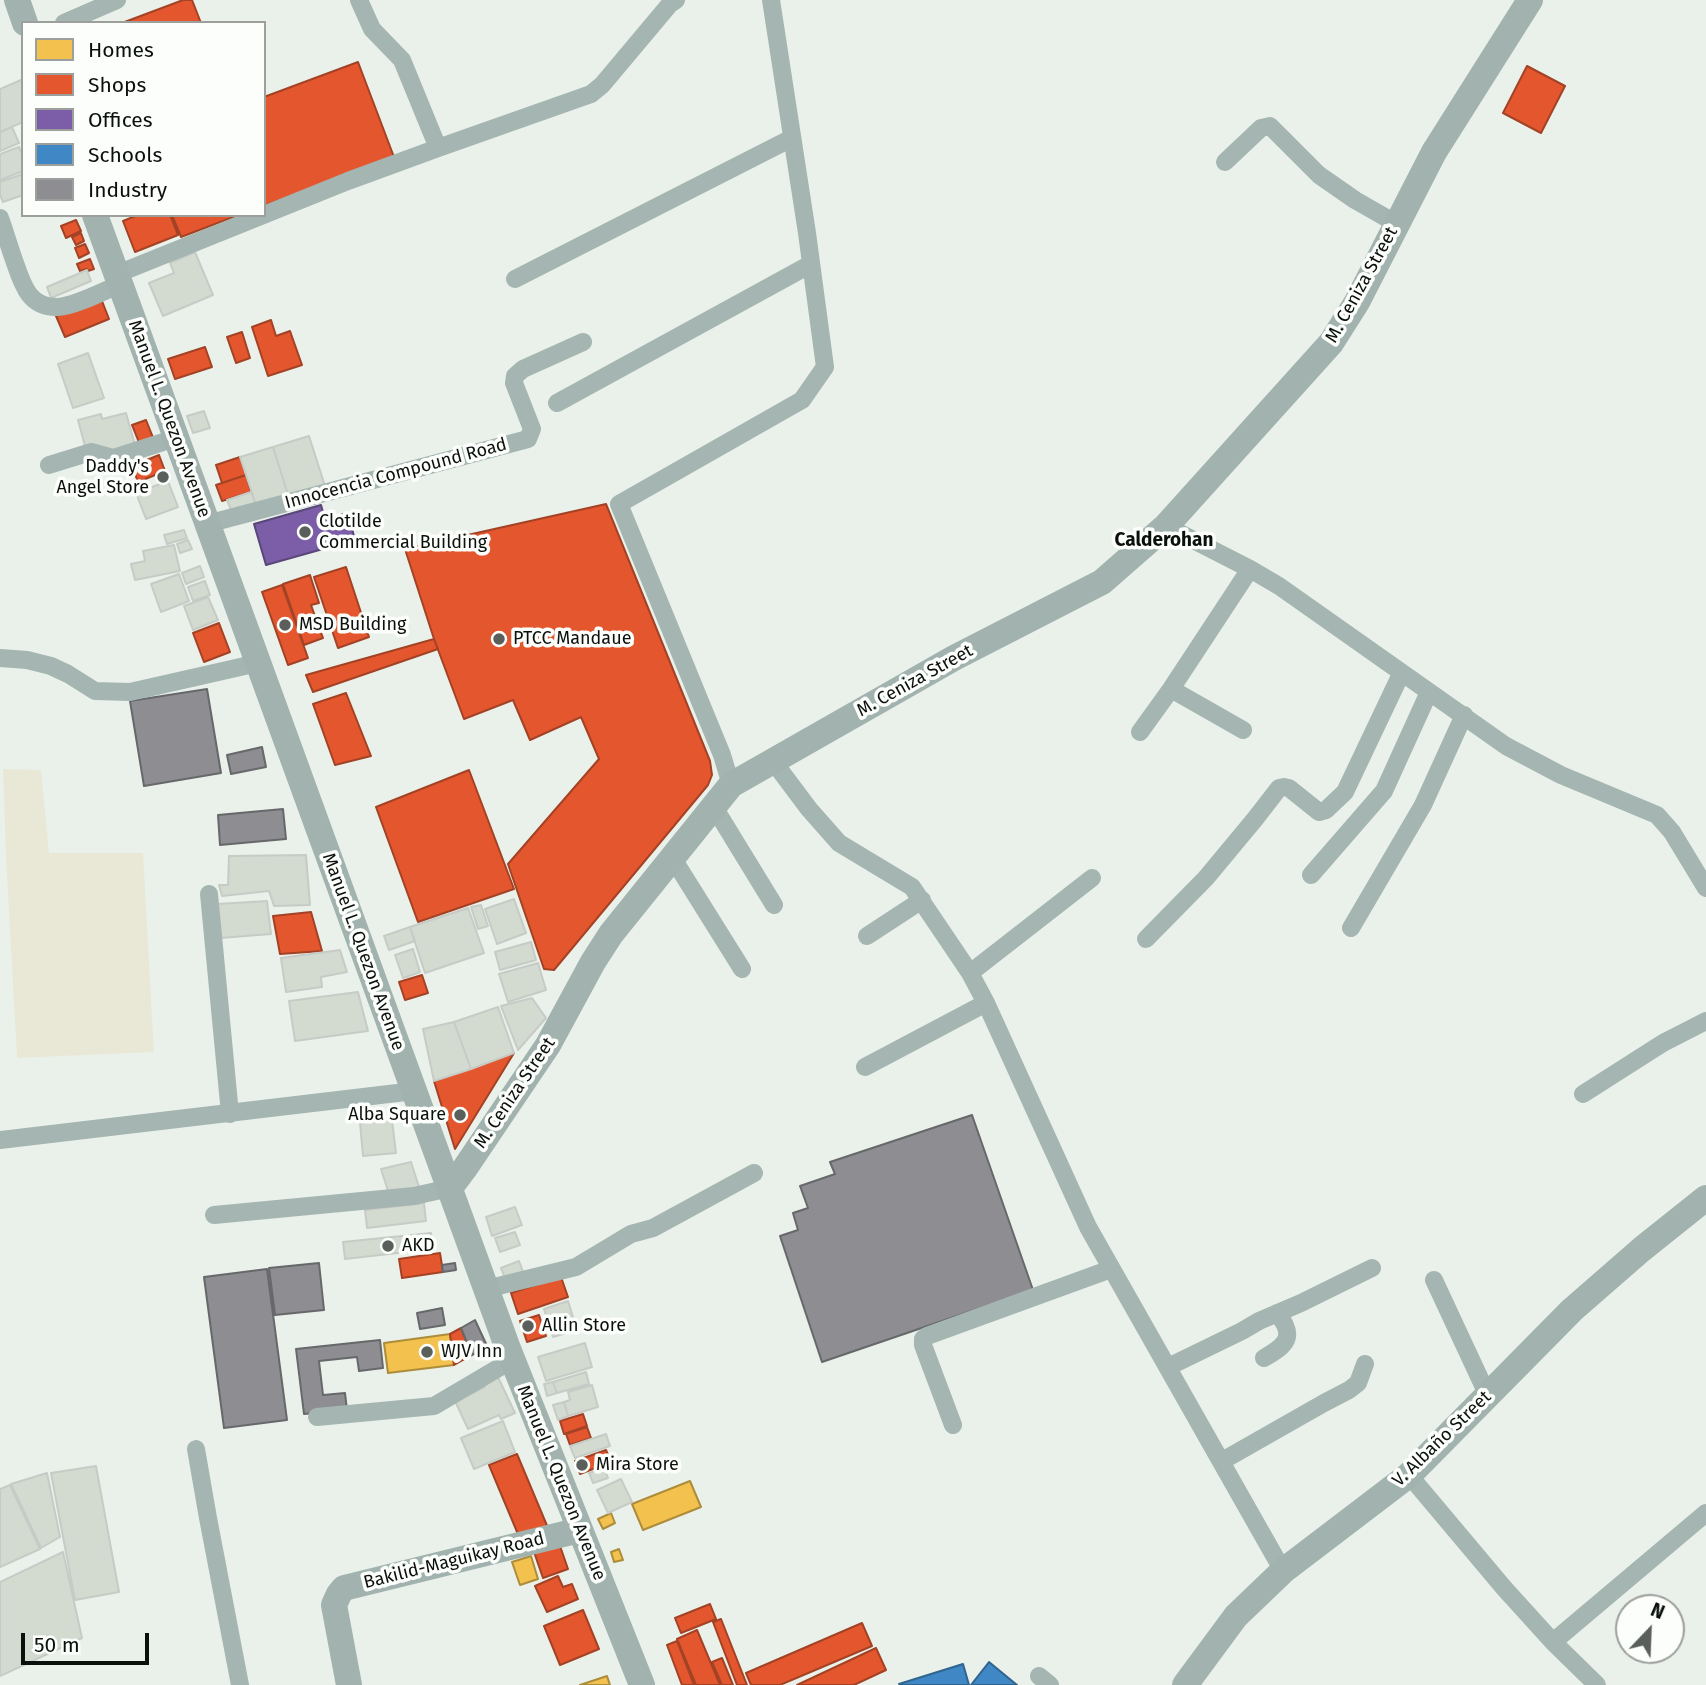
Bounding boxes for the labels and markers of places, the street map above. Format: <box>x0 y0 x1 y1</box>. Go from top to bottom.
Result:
place label: Daddy's Angel Store <box>56 456 149 498</box>
marker: Daddy's Angel Store <box>155 469 171 485</box>
place label: Clotilde Commercial Building <box>319 511 487 554</box>
marker: Clotilde Commercial Building <box>297 524 313 540</box>
place label: MSD Building <box>299 614 406 636</box>
marker: MSD Building <box>277 617 293 633</box>
place label: PTCC Mandaue <box>513 628 631 650</box>
marker: PTCC Mandaue <box>491 631 507 647</box>
place label: Alba Square <box>348 1104 446 1126</box>
marker: Alba Square <box>452 1107 468 1123</box>
place label: AKD <box>402 1235 435 1257</box>
marker: AKD <box>380 1238 396 1254</box>
place label: Allin Store <box>542 1315 626 1337</box>
marker: Allin Store <box>520 1318 536 1334</box>
place label: WJV Inn <box>441 1341 502 1363</box>
marker: WJV Inn <box>419 1344 435 1360</box>
place label: Mira Store <box>596 1454 679 1476</box>
marker: Mira Store <box>574 1457 590 1473</box>

